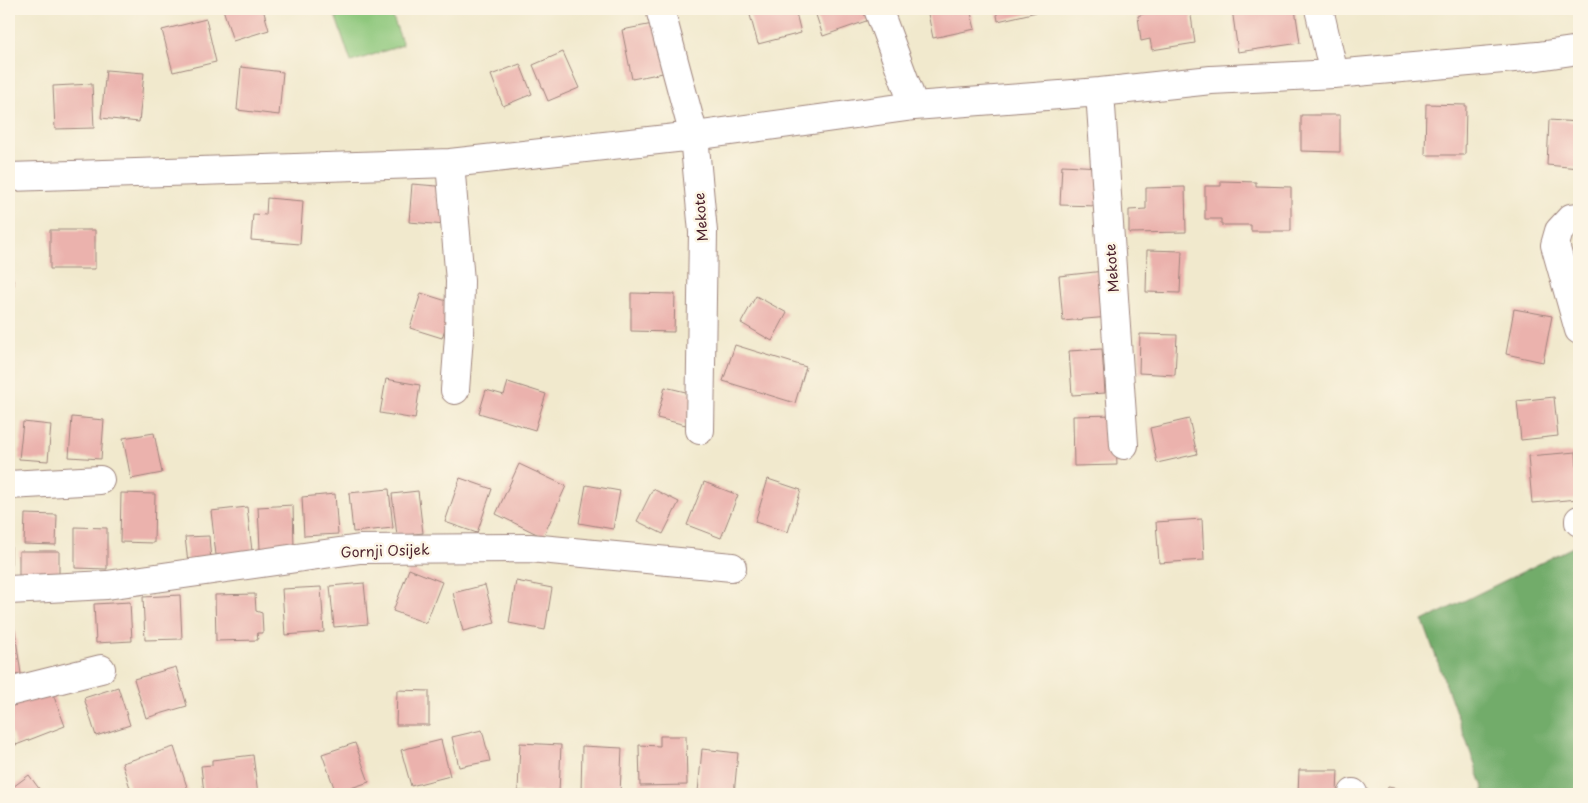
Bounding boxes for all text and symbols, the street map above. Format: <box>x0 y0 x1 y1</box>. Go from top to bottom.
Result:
street label: Mekote <box>688 192 713 242</box>
street label: Mekote <box>1099 243 1124 293</box>
street label: Gornji Osijek <box>340 538 430 563</box>

